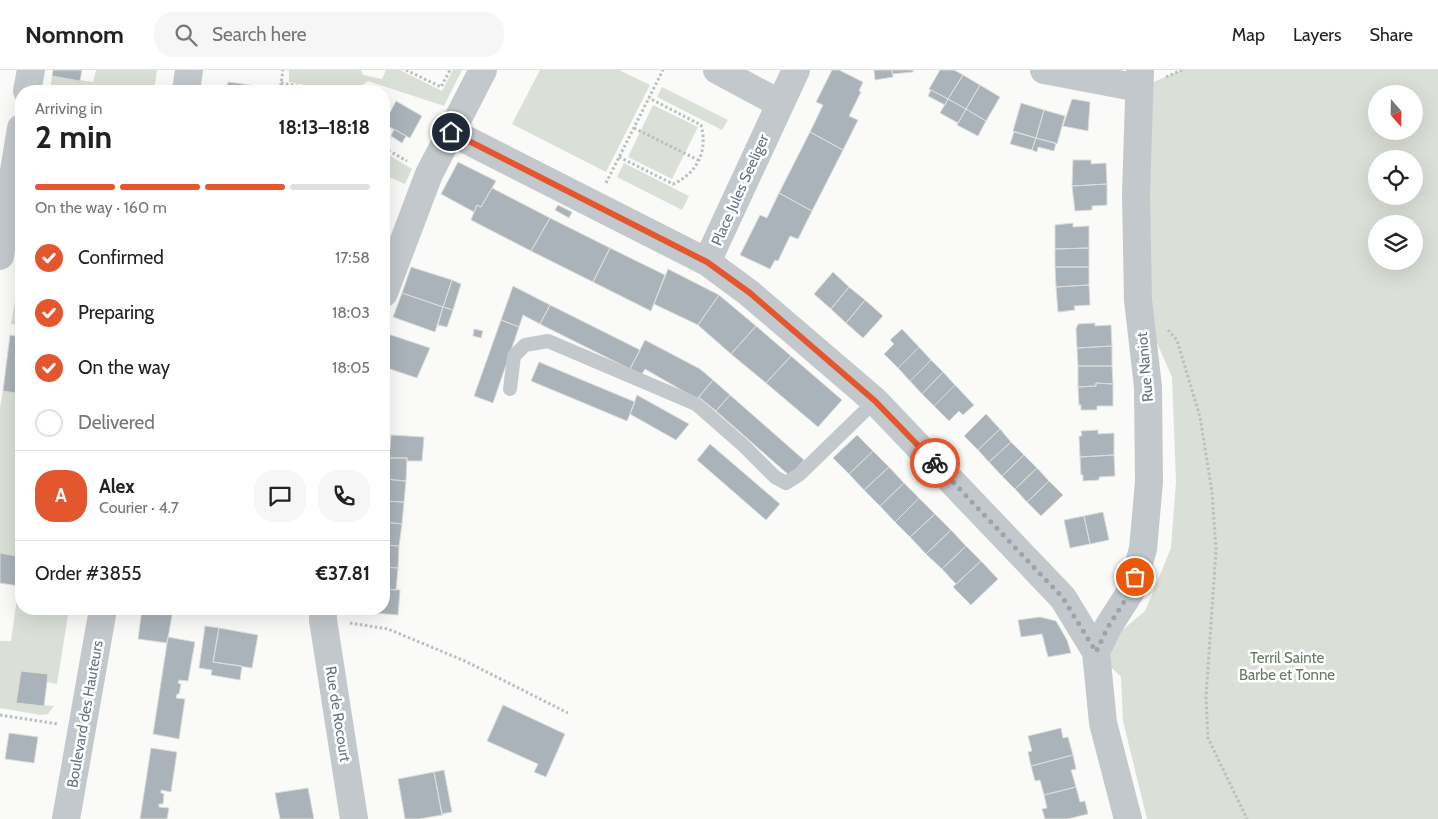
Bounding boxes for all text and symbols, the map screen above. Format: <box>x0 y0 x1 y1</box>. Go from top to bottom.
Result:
search box <box>154 12 504 57</box>
text: Nomnom <box>25 20 124 49</box>
icon: search <box>172 21 200 49</box>
text: Search here <box>212 23 306 46</box>
text: Map <box>1232 24 1265 46</box>
text: Layers <box>1293 24 1342 46</box>
text: Share <box>1370 24 1413 46</box>
north arrow <box>1368 85 1422 140</box>
map controls <box>1368 85 1423 270</box>
text: Arriving in <box>35 99 102 118</box>
pin <box>430 111 472 153</box>
text: 18:13–18:18 <box>279 116 370 139</box>
text: 2 min <box>35 117 112 156</box>
icon: home <box>437 118 465 146</box>
street label: Place Jules Seeliger <box>707 131 773 248</box>
button: locate <box>1368 150 1423 205</box>
text: On the way · 160 m <box>35 198 167 217</box>
button: layers <box>1368 215 1423 270</box>
icon: check <box>35 244 63 272</box>
text: Confirmed <box>78 246 164 269</box>
text: 17:58 <box>335 248 370 267</box>
icon: check <box>35 299 63 327</box>
text: Preparing <box>78 301 154 324</box>
text: 18:03 <box>332 303 370 322</box>
street label: Rue Naniot <box>1133 331 1157 403</box>
icon: check <box>35 354 63 382</box>
text: On the way <box>78 356 170 379</box>
text: 18:05 <box>332 358 370 377</box>
text: Delivered <box>78 411 155 434</box>
courier <box>910 438 960 488</box>
icon: bike <box>921 449 949 477</box>
button: chat <box>254 470 306 522</box>
button: phone <box>318 470 370 522</box>
text: Alex <box>99 475 135 498</box>
text: A <box>55 484 67 507</box>
text: Courier · 4.7 <box>99 498 179 517</box>
pin <box>1114 556 1156 598</box>
text: Order #3855 <box>35 562 142 585</box>
text: €37.81 <box>316 562 370 585</box>
icon: bag <box>1121 563 1149 591</box>
street label: Boulevard des Hauteurs <box>63 639 107 789</box>
park label: Terril Sainte Barbe et Tonne <box>1239 649 1335 684</box>
street label: Rue de Rocourt <box>322 665 354 763</box>

